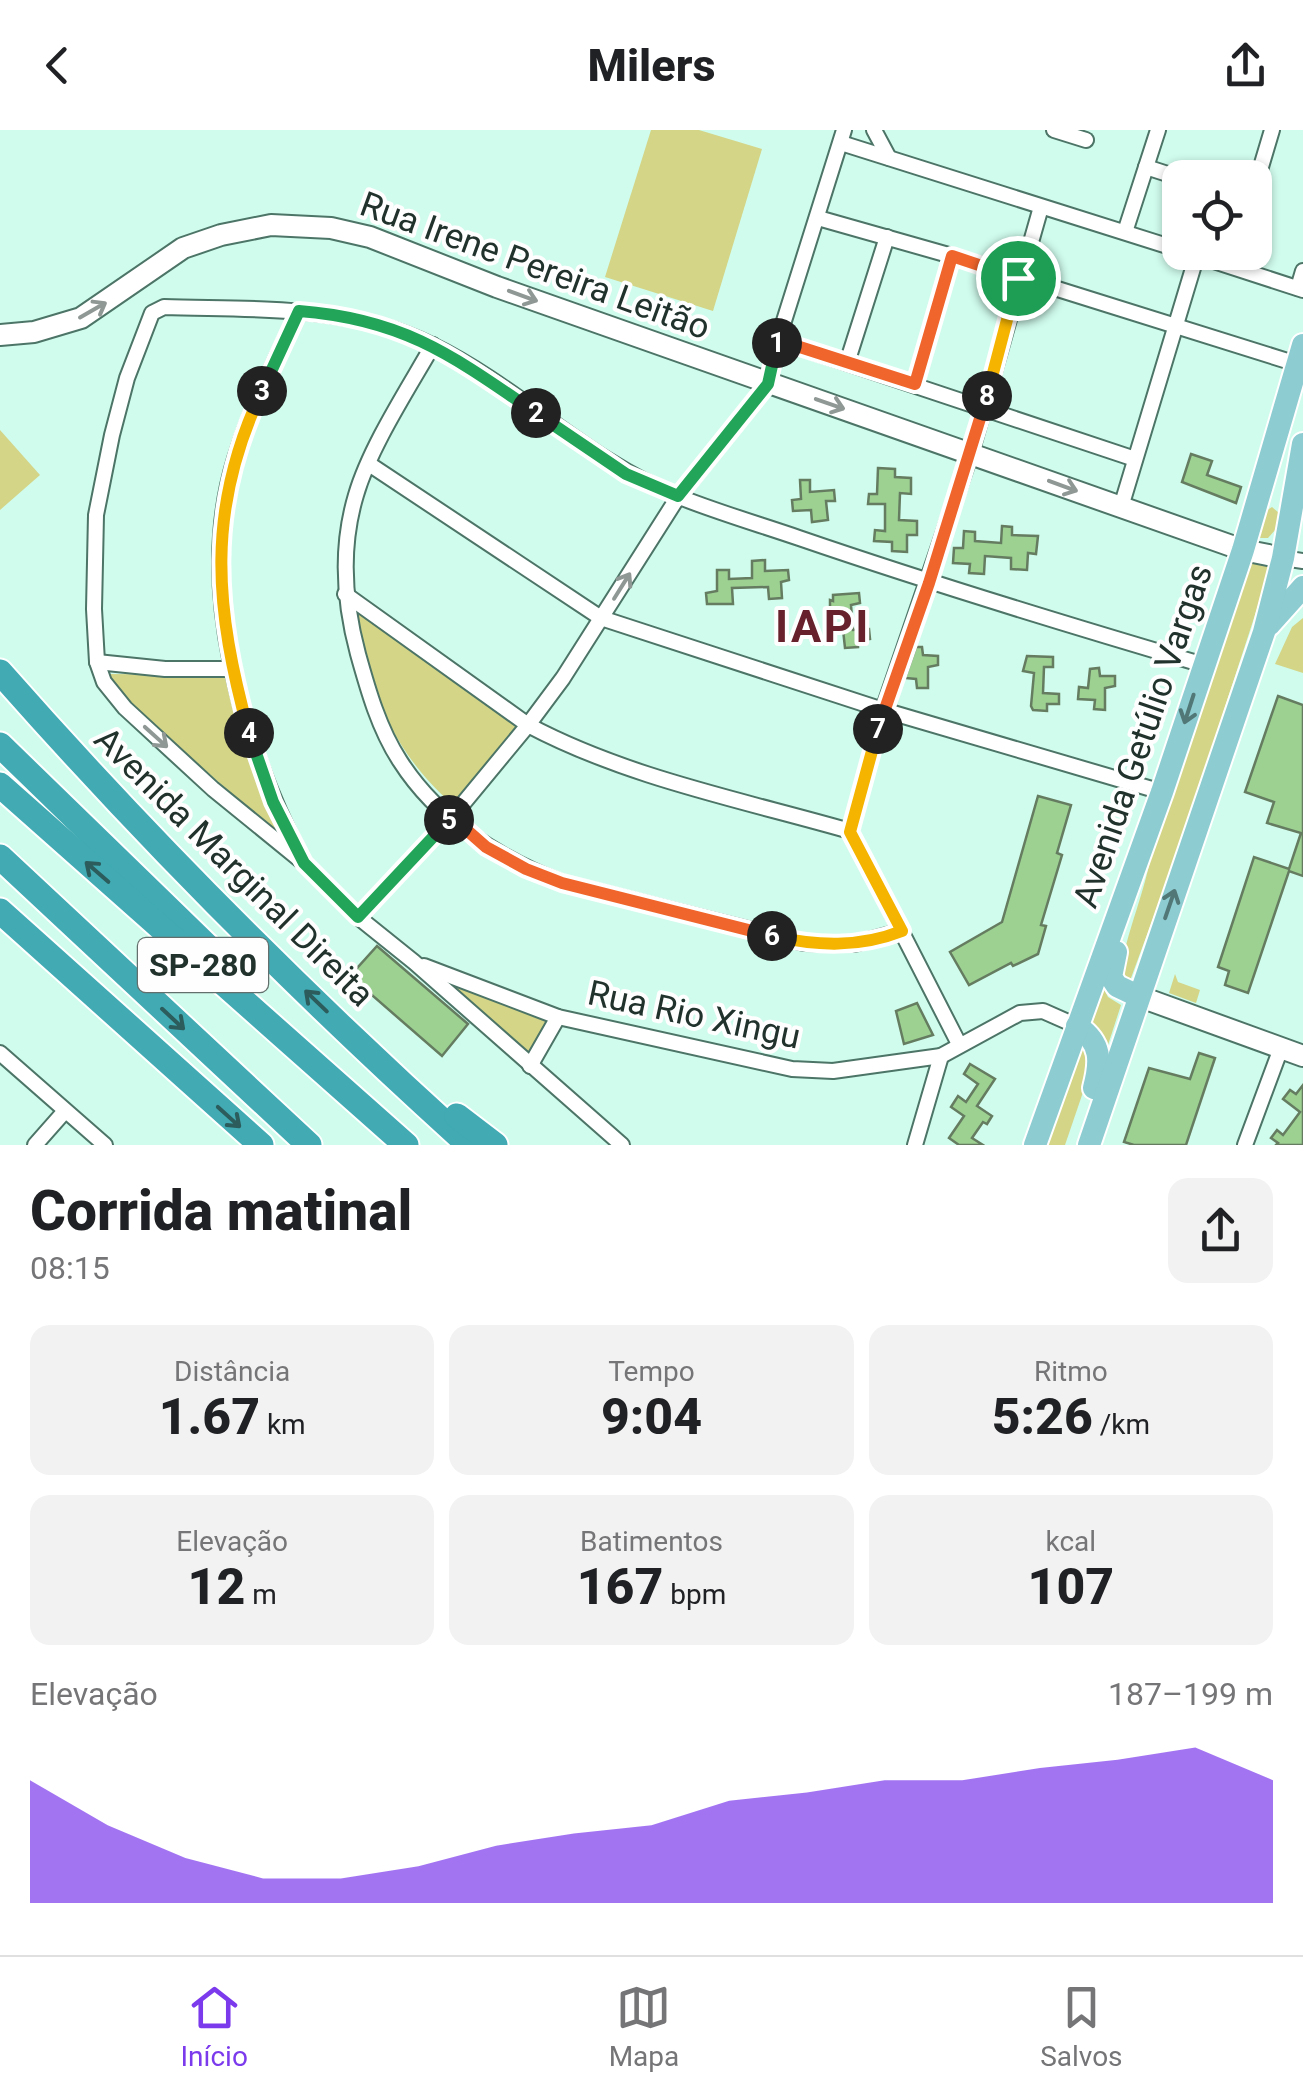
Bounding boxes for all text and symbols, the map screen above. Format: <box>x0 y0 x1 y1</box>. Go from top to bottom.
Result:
icon: back <box>30 38 85 93</box>
icon: share <box>1218 38 1273 93</box>
text: Milers <box>588 39 716 92</box>
map controls <box>1162 160 1272 270</box>
button: locate <box>1162 160 1272 270</box>
street label: Rua Irene Pereira Leitão <box>355 184 715 348</box>
pin <box>976 236 1061 321</box>
icon: arrive <box>991 251 1046 306</box>
one-way arrow <box>507 288 538 306</box>
one-way arrow <box>78 300 107 320</box>
pin: 1 <box>752 318 802 368</box>
text: 1 <box>769 326 785 359</box>
pin: 3 <box>237 366 287 416</box>
pin: 8 <box>962 371 1012 421</box>
text: 3 <box>254 374 270 407</box>
text: 8 <box>979 379 995 412</box>
pin: 2 <box>511 388 561 438</box>
text: 2 <box>528 396 544 429</box>
one-way arrow <box>813 397 845 415</box>
one-way arrow <box>1046 478 1077 496</box>
street label: Avenida Getúlio Vargas <box>1065 559 1221 913</box>
one-way arrow <box>611 572 632 601</box>
district label: IAPI <box>775 600 871 653</box>
one-way arrow <box>1179 693 1197 724</box>
pin: 7 <box>853 704 903 754</box>
pin: 4 <box>224 708 274 758</box>
text: 7 <box>870 712 886 745</box>
text: 4 <box>241 716 257 749</box>
street label: Avenida Marginal Direita <box>86 719 382 1015</box>
one-way arrow <box>143 725 168 748</box>
pin: 5 <box>424 795 474 845</box>
text: 5 <box>441 803 457 836</box>
one-way arrow <box>85 860 110 883</box>
one-way arrow <box>1162 889 1180 920</box>
pin: 6 <box>747 911 797 961</box>
text: 6 <box>764 919 780 952</box>
road number: SP-280 <box>138 938 268 992</box>
street label: Rua Rio Xingu <box>584 972 804 1058</box>
one-way arrow <box>305 990 329 1014</box>
one-way arrow <box>160 1007 185 1030</box>
one-way arrow <box>216 1105 241 1128</box>
button: share <box>1168 1178 1273 1283</box>
text: Corrida matinal <box>30 1179 412 1243</box>
text: 08:15 <box>30 1249 110 1287</box>
text: Distância <box>174 1355 290 1388</box>
text: Tempo <box>608 1355 695 1388</box>
text: Ritmo <box>1034 1355 1108 1388</box>
text: 1.67 <box>159 1388 260 1446</box>
text: 9:04 <box>601 1388 702 1446</box>
text: 5:26 <box>992 1388 1093 1446</box>
text: km <box>260 1408 306 1441</box>
text: /km <box>1093 1408 1150 1441</box>
text: Elevação <box>176 1525 288 1558</box>
text: Batimentos <box>580 1525 723 1558</box>
text: kcal <box>1046 1525 1096 1558</box>
text: 12 <box>188 1558 245 1616</box>
text: 167 <box>577 1558 663 1616</box>
text: 107 <box>1028 1558 1114 1616</box>
text: m <box>245 1578 277 1611</box>
text: bpm <box>663 1578 726 1611</box>
text: Elevação <box>30 1675 158 1713</box>
text: 187–199 m <box>1108 1675 1273 1713</box>
tab: Início <box>180 1980 248 2073</box>
tab: Mapa <box>609 1980 679 2073</box>
tab: Salvos <box>1040 1980 1123 2073</box>

